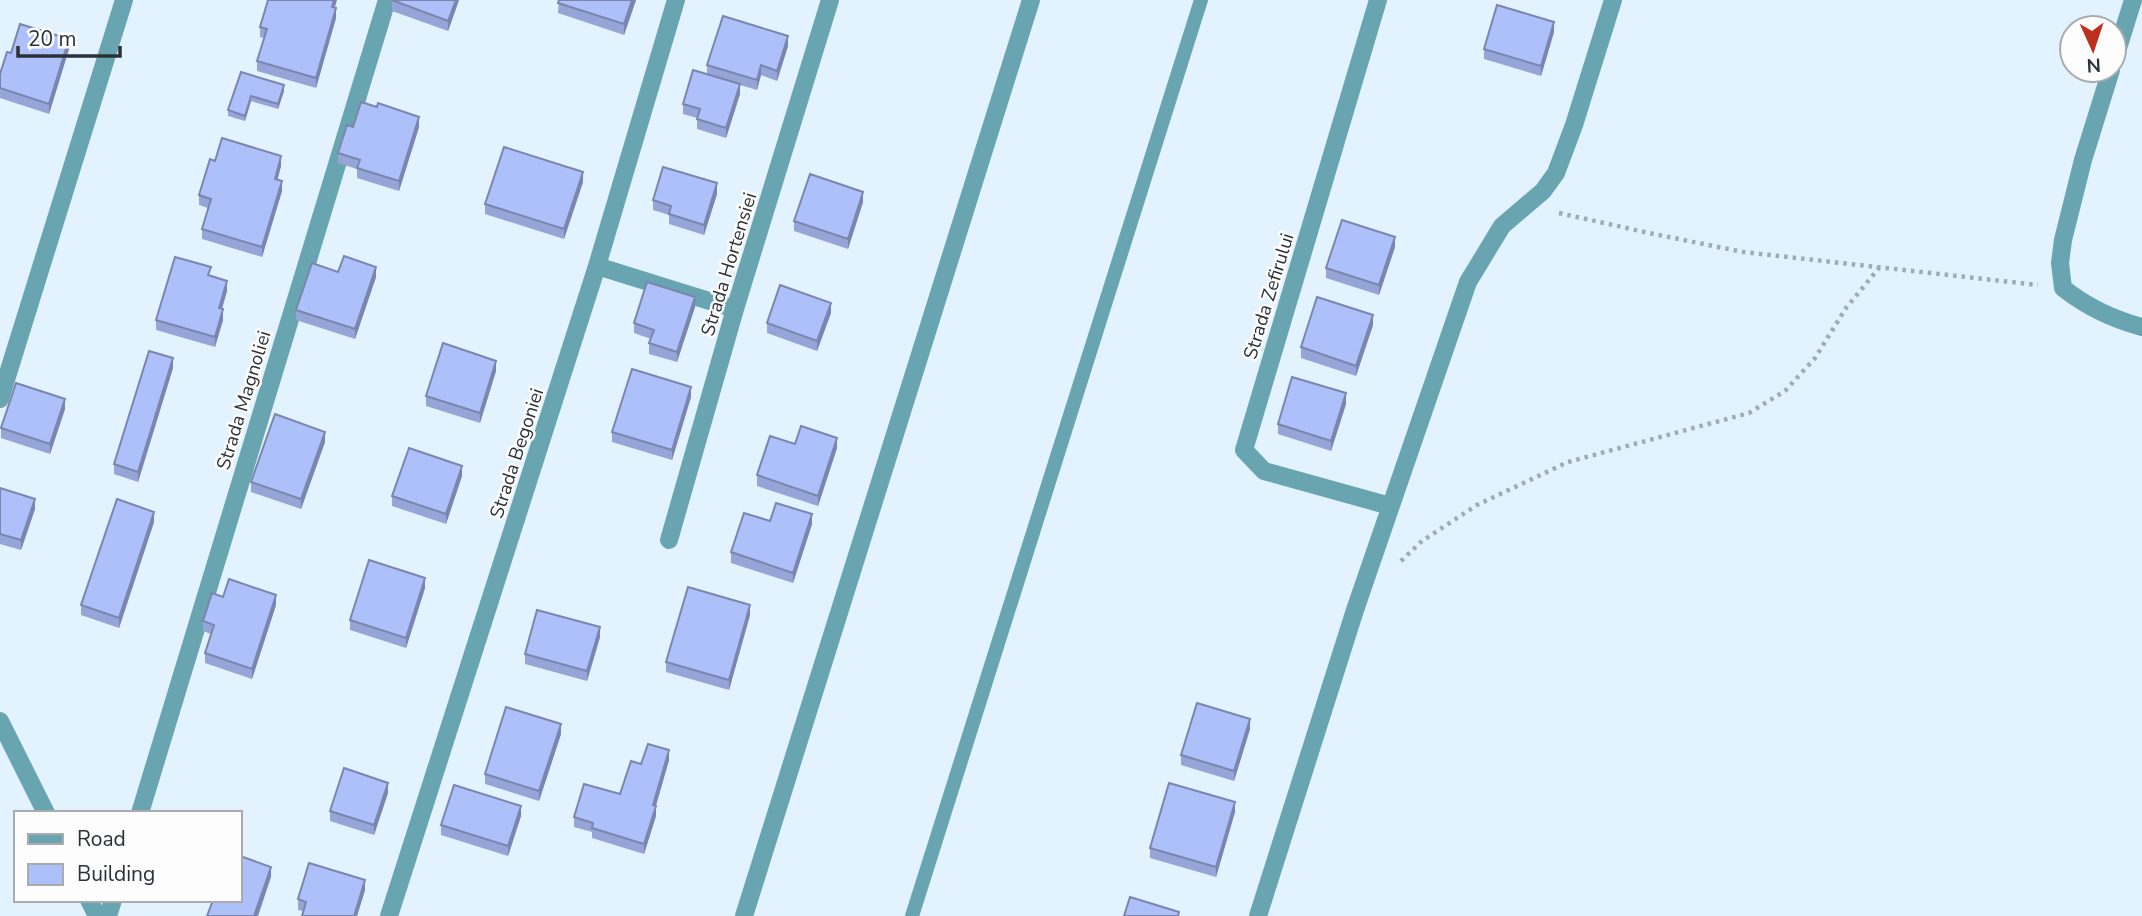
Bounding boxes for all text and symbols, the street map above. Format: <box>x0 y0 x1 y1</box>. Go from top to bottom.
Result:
scale bar <box>18 14 119 58</box>
north arrow <box>2058 14 2128 84</box>
text: 20 m <box>28 25 77 53</box>
text: N <box>2086 52 2102 78</box>
street label: Strada Hortensiei <box>695 189 763 339</box>
street label: Strada Zefirului <box>1237 230 1301 363</box>
street label: Strada Magnoliei <box>210 327 278 473</box>
street label: Strada Begoniei <box>484 385 550 522</box>
legend <box>14 811 242 902</box>
text: Road <box>77 825 126 853</box>
text: Building <box>77 860 155 888</box>

